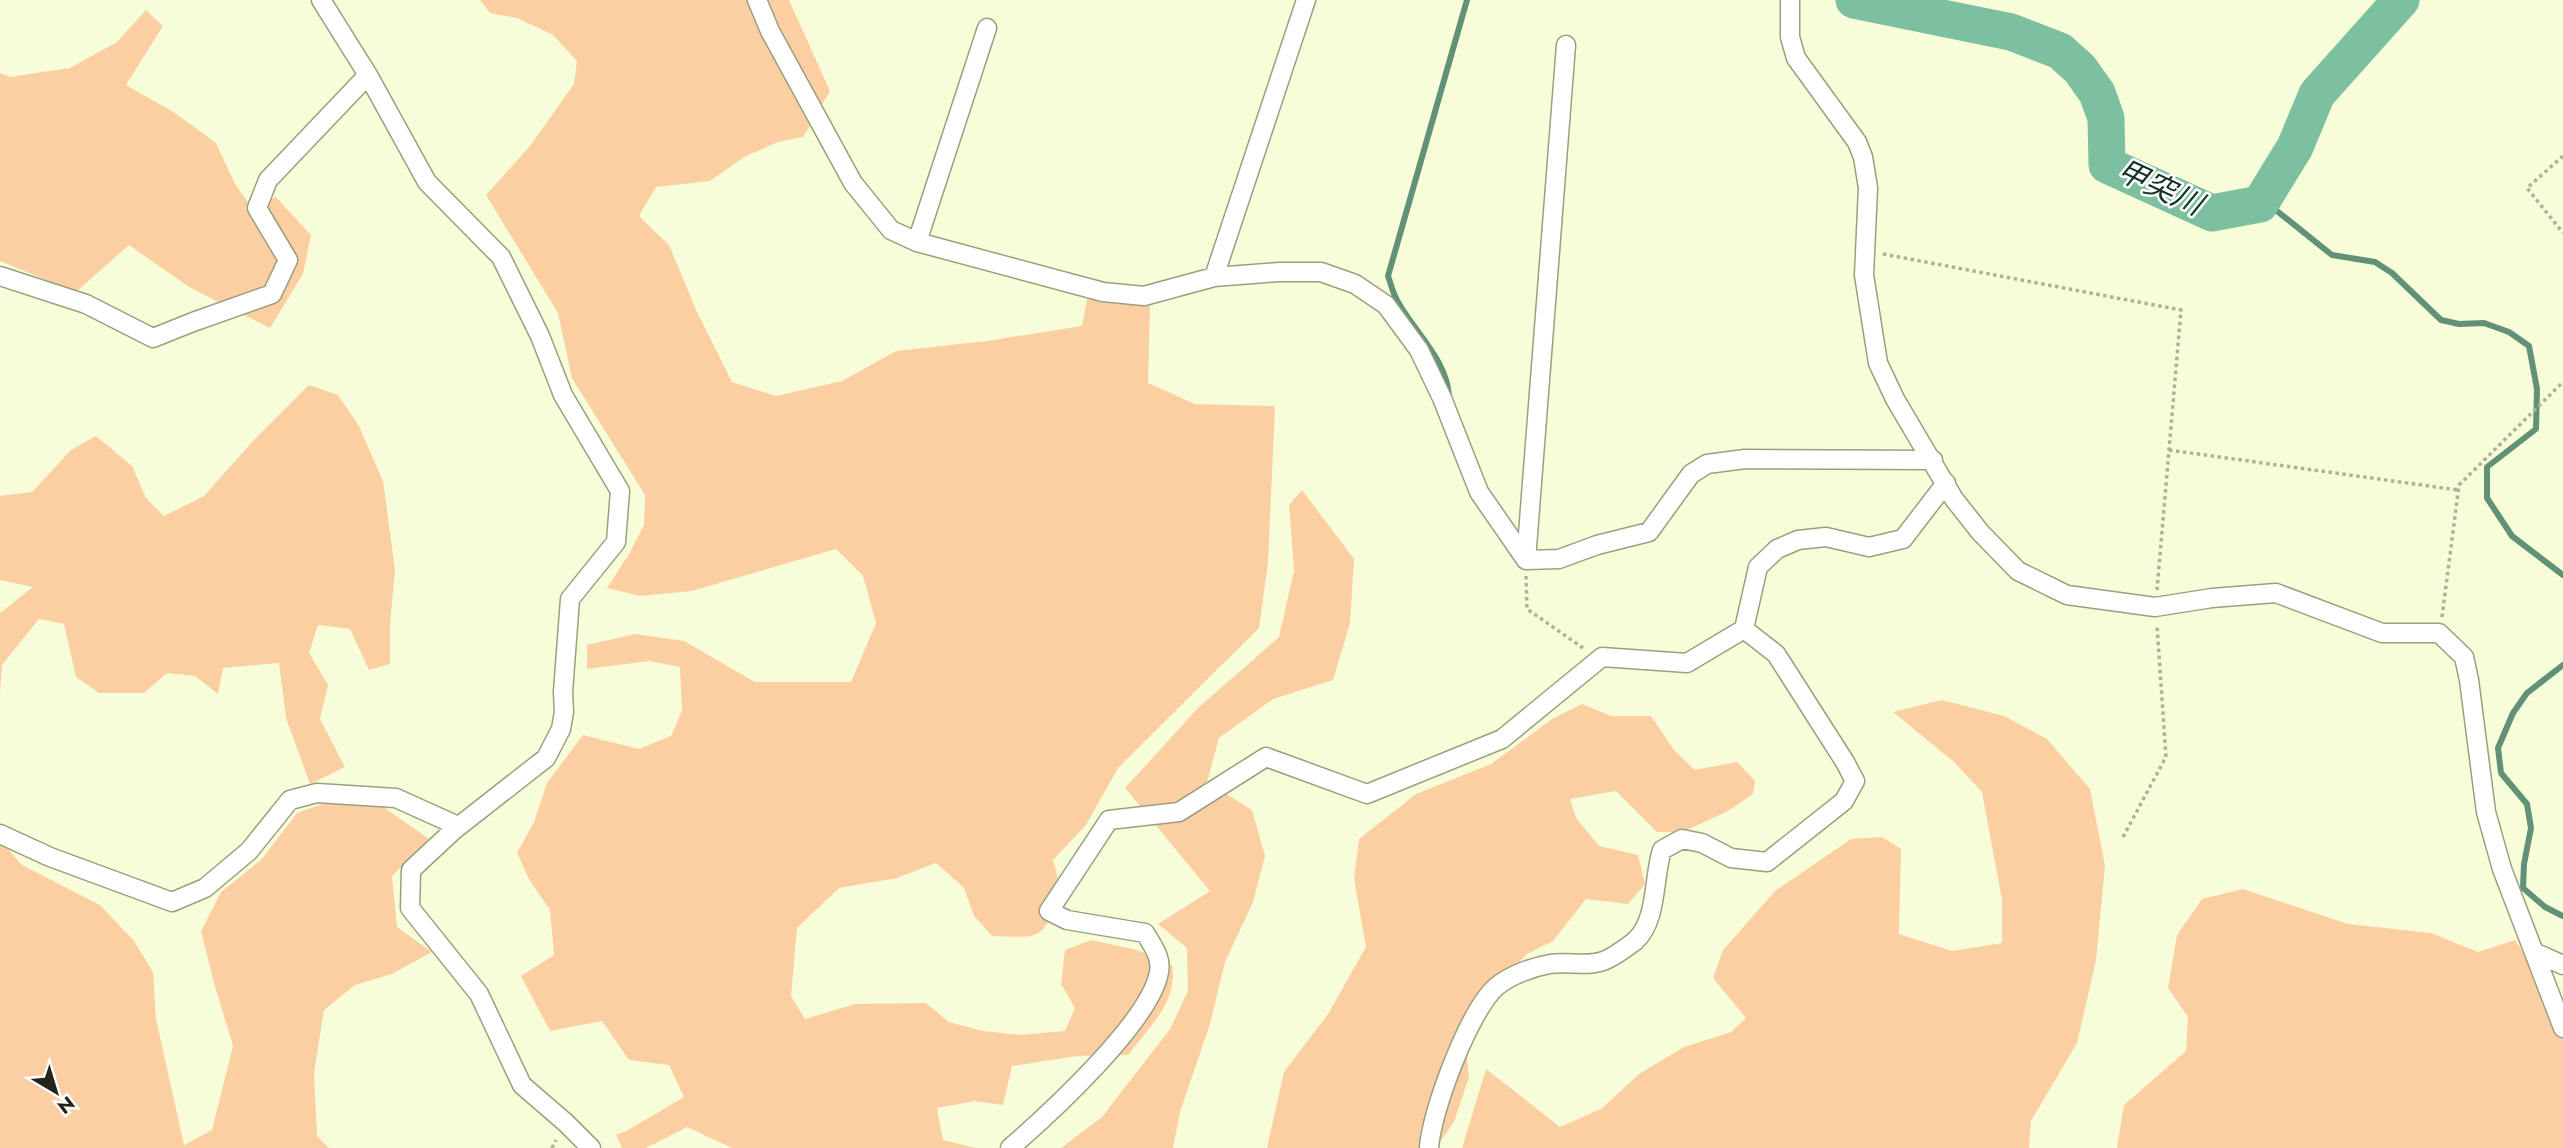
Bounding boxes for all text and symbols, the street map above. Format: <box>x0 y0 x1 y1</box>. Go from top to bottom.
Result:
water label: 甲突川 <box>2110 148 2213 227</box>
north arrow <box>21 1057 91 1127</box>
text: N <box>52 1090 80 1120</box>

